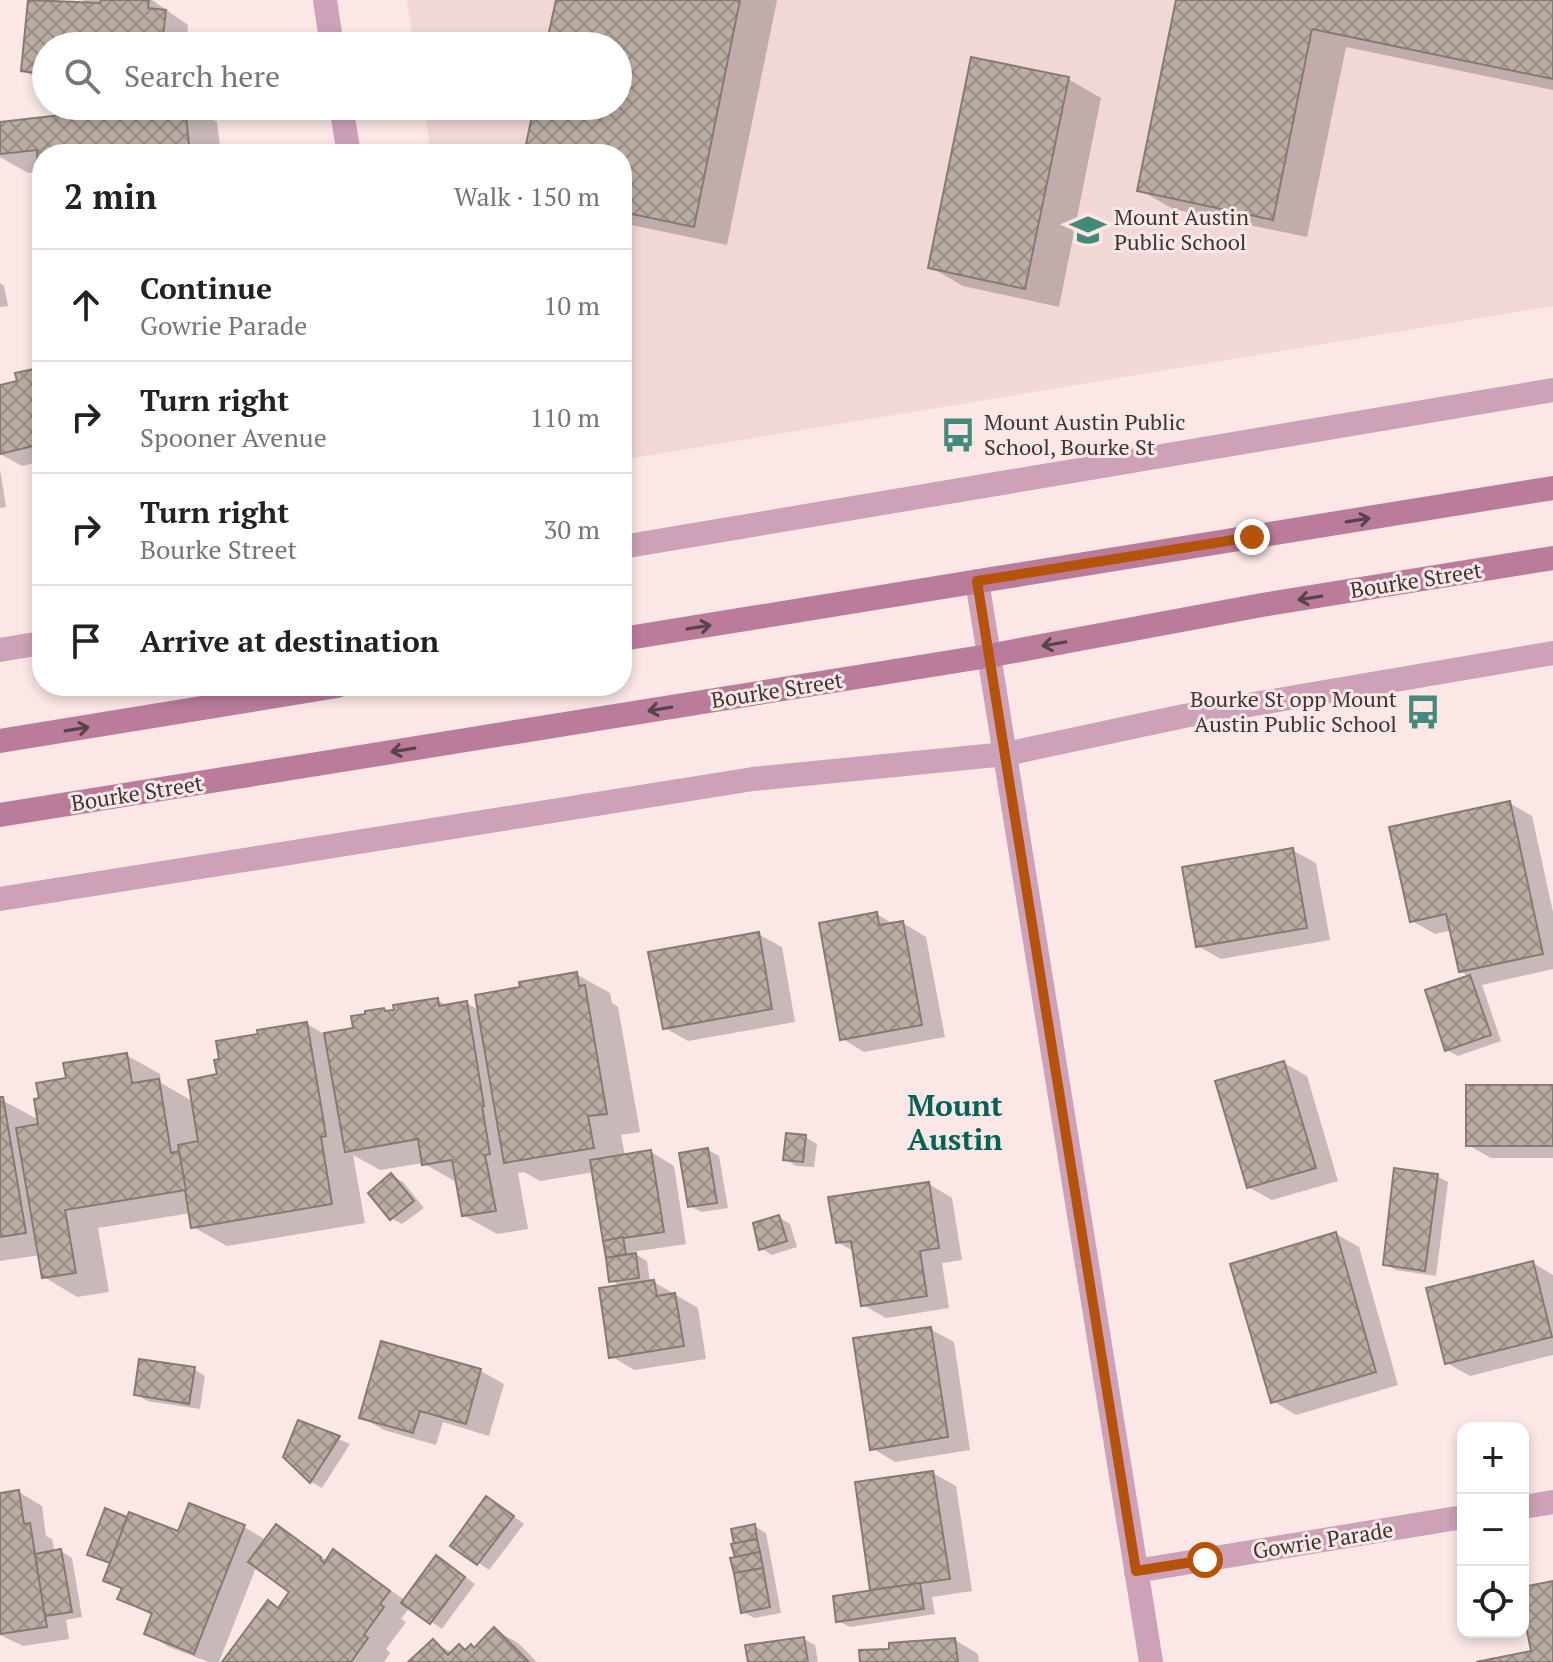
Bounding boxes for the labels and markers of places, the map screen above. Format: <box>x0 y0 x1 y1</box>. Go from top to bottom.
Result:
place label: Mount Austin Public School <box>1114 202 1249 256</box>
school or university icon: Mount Austin Public School <box>1069 211 1107 249</box>
place label: Mount Austin Public School, Bourke St <box>984 407 1186 461</box>
bus stop icon: Mount Austin Public School, Bourke St <box>939 416 977 454</box>
place label: Bourke St opp Mount Austin Public School <box>1190 684 1397 738</box>
bus stop icon: Bourke St opp Mount Austin Public School <box>1404 693 1442 731</box>

